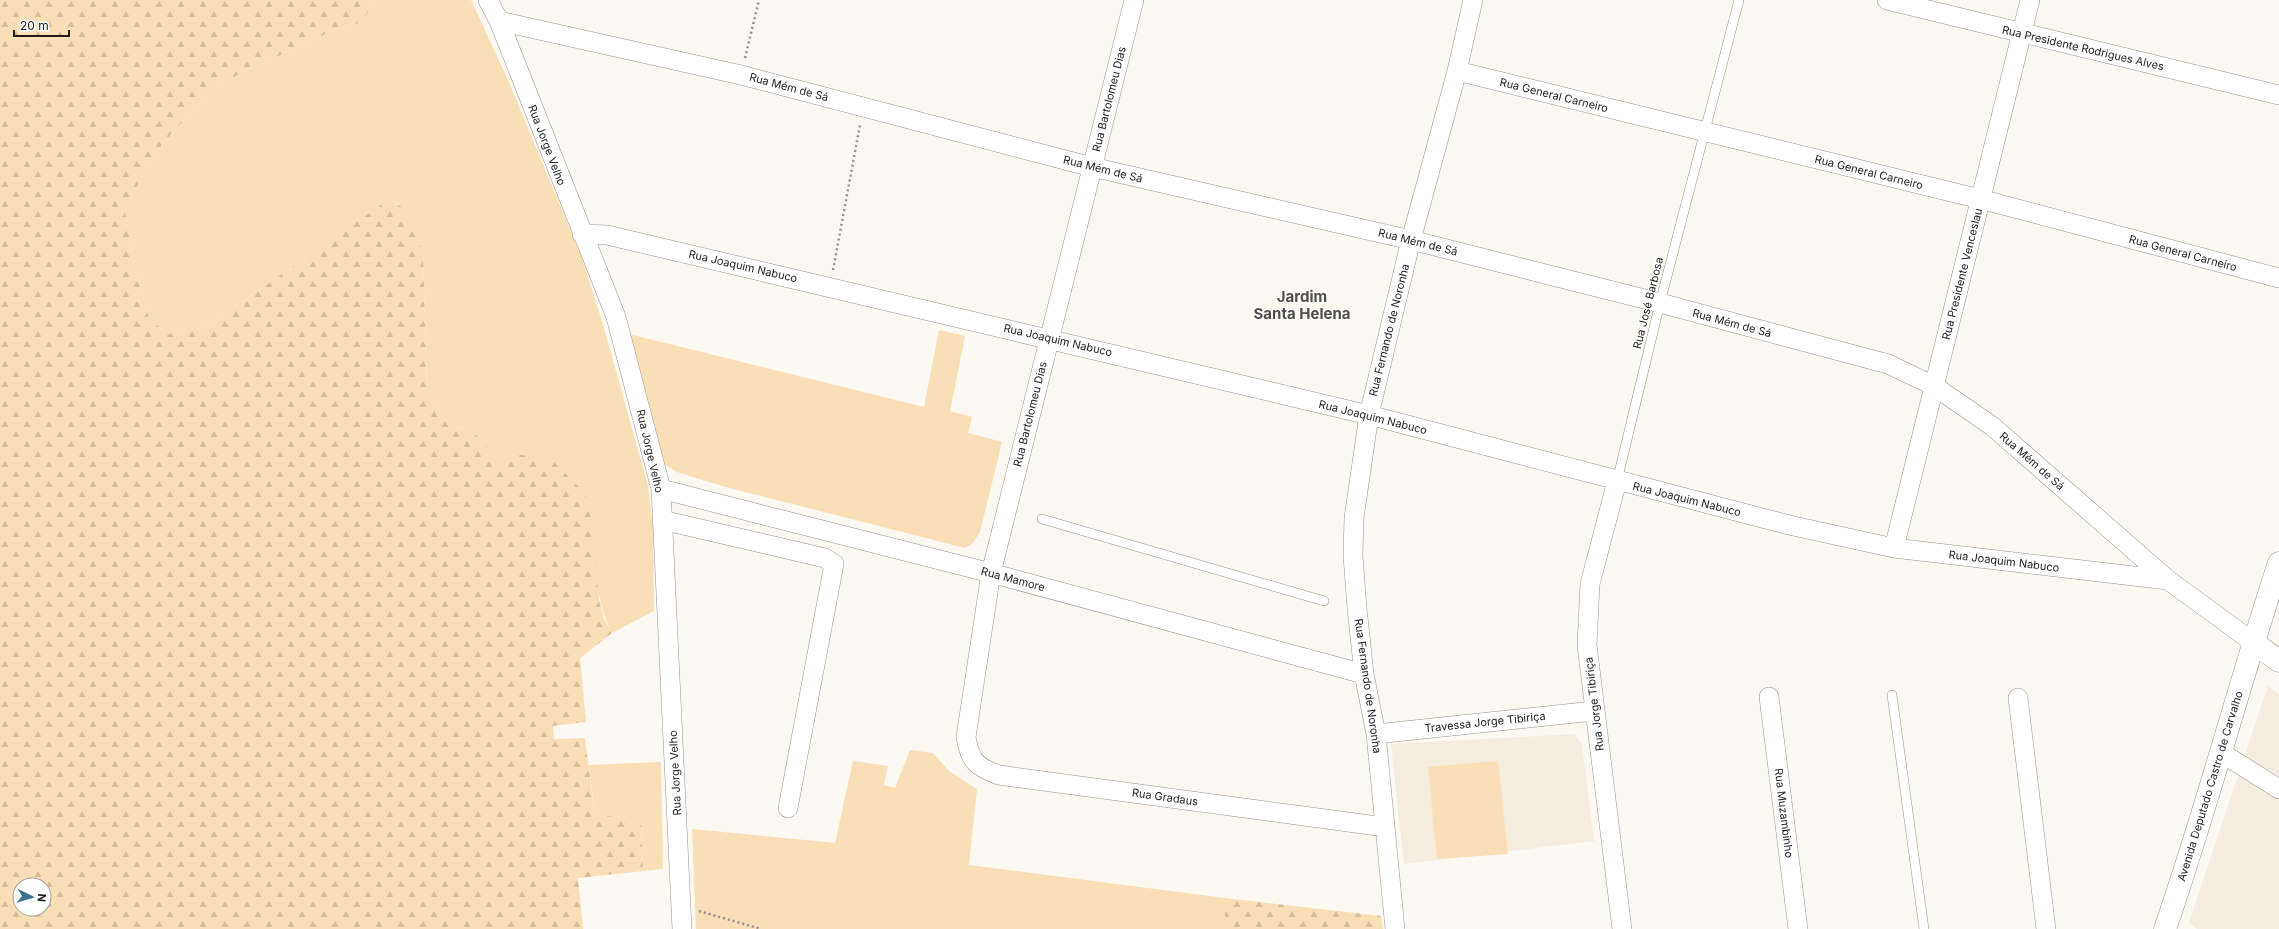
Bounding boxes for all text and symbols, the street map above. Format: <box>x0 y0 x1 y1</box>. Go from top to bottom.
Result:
scale bar <box>14 12 69 38</box>
text: 20 m <box>20 18 49 33</box>
street label: Rua Presidente Rodrigues Alves <box>2001 23 2165 73</box>
street label: Rua Bartolomeu Dias <box>1089 45 1129 153</box>
street label: Rua Mém de Sá <box>748 70 830 104</box>
street label: Rua General Carneiro <box>1498 75 1610 115</box>
street label: Rua Jorge Velho <box>525 103 569 188</box>
street label: Rua Mém de Sá <box>1062 152 1144 186</box>
street label: Rua General Carneiro <box>1813 152 1925 192</box>
street label: Rua Presidente Venceslau <box>1939 207 1985 341</box>
street label: Rua Mém de Sá <box>1377 225 1459 259</box>
street label: Rua General Carneiro <box>2128 232 2239 274</box>
street label: Rua Joaquim Nabuco <box>687 247 799 285</box>
street label: Rua José Barbosa <box>1630 256 1666 350</box>
street label: Rua Fernando de Noronha <box>1366 262 1412 398</box>
district label: Jardim Santa Helena <box>1254 287 1350 323</box>
street label: Rua Mém de Sá <box>1691 306 1773 340</box>
street label: Rua Joaquim Nabuco <box>1002 321 1114 359</box>
street label: Rua Bartolomeu Dias <box>1010 360 1050 468</box>
street label: Rua Joaquim Nabuco <box>1317 397 1429 437</box>
street label: Rua Jorge Velho <box>634 408 666 494</box>
street label: Rua Mém de Sá <box>1997 429 2067 493</box>
street label: Rua Joaquim Nabuco <box>1631 479 1743 519</box>
street label: Rua Joaquim Nabuco <box>1948 547 2060 575</box>
street label: Rua Mamore <box>980 564 1046 594</box>
street label: Rua Fernando de Noronha <box>1352 618 1384 754</box>
street label: Rua Jorge Tibiriça <box>1581 656 1607 752</box>
street label: Avenida Deputado Castro de Carvalho <box>2174 689 2246 883</box>
street label: Travessa Jorge Tibiriça <box>1424 709 1546 735</box>
street label: Rua Jorge Velho <box>666 730 684 816</box>
street label: Rua Muzambinho <box>1772 767 1796 859</box>
street label: Rua Gradaus <box>1131 785 1199 809</box>
north arrow <box>12 877 52 917</box>
text: N <box>35 893 49 903</box>

